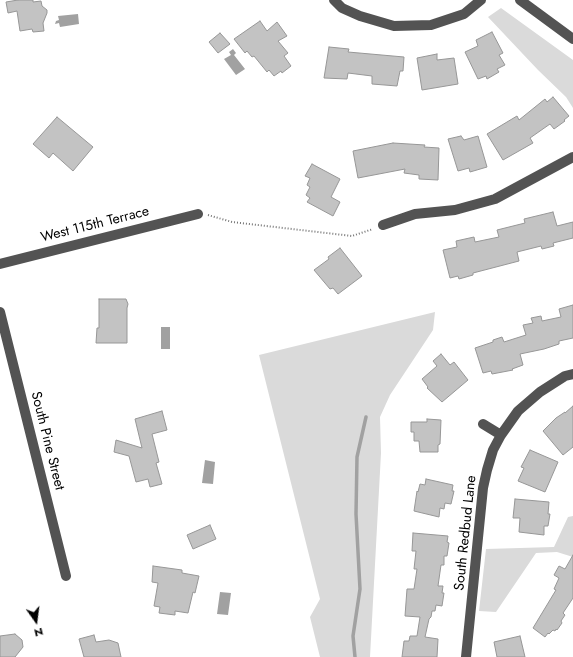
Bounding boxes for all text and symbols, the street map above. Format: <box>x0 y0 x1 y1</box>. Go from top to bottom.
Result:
street label: West 115th Terrace <box>39 203 151 247</box>
street label: South Pine Street <box>27 390 67 492</box>
street label: South Redbud Lane <box>452 475 480 591</box>
north arrow <box>16 601 56 641</box>
text: N <box>33 624 45 641</box>

